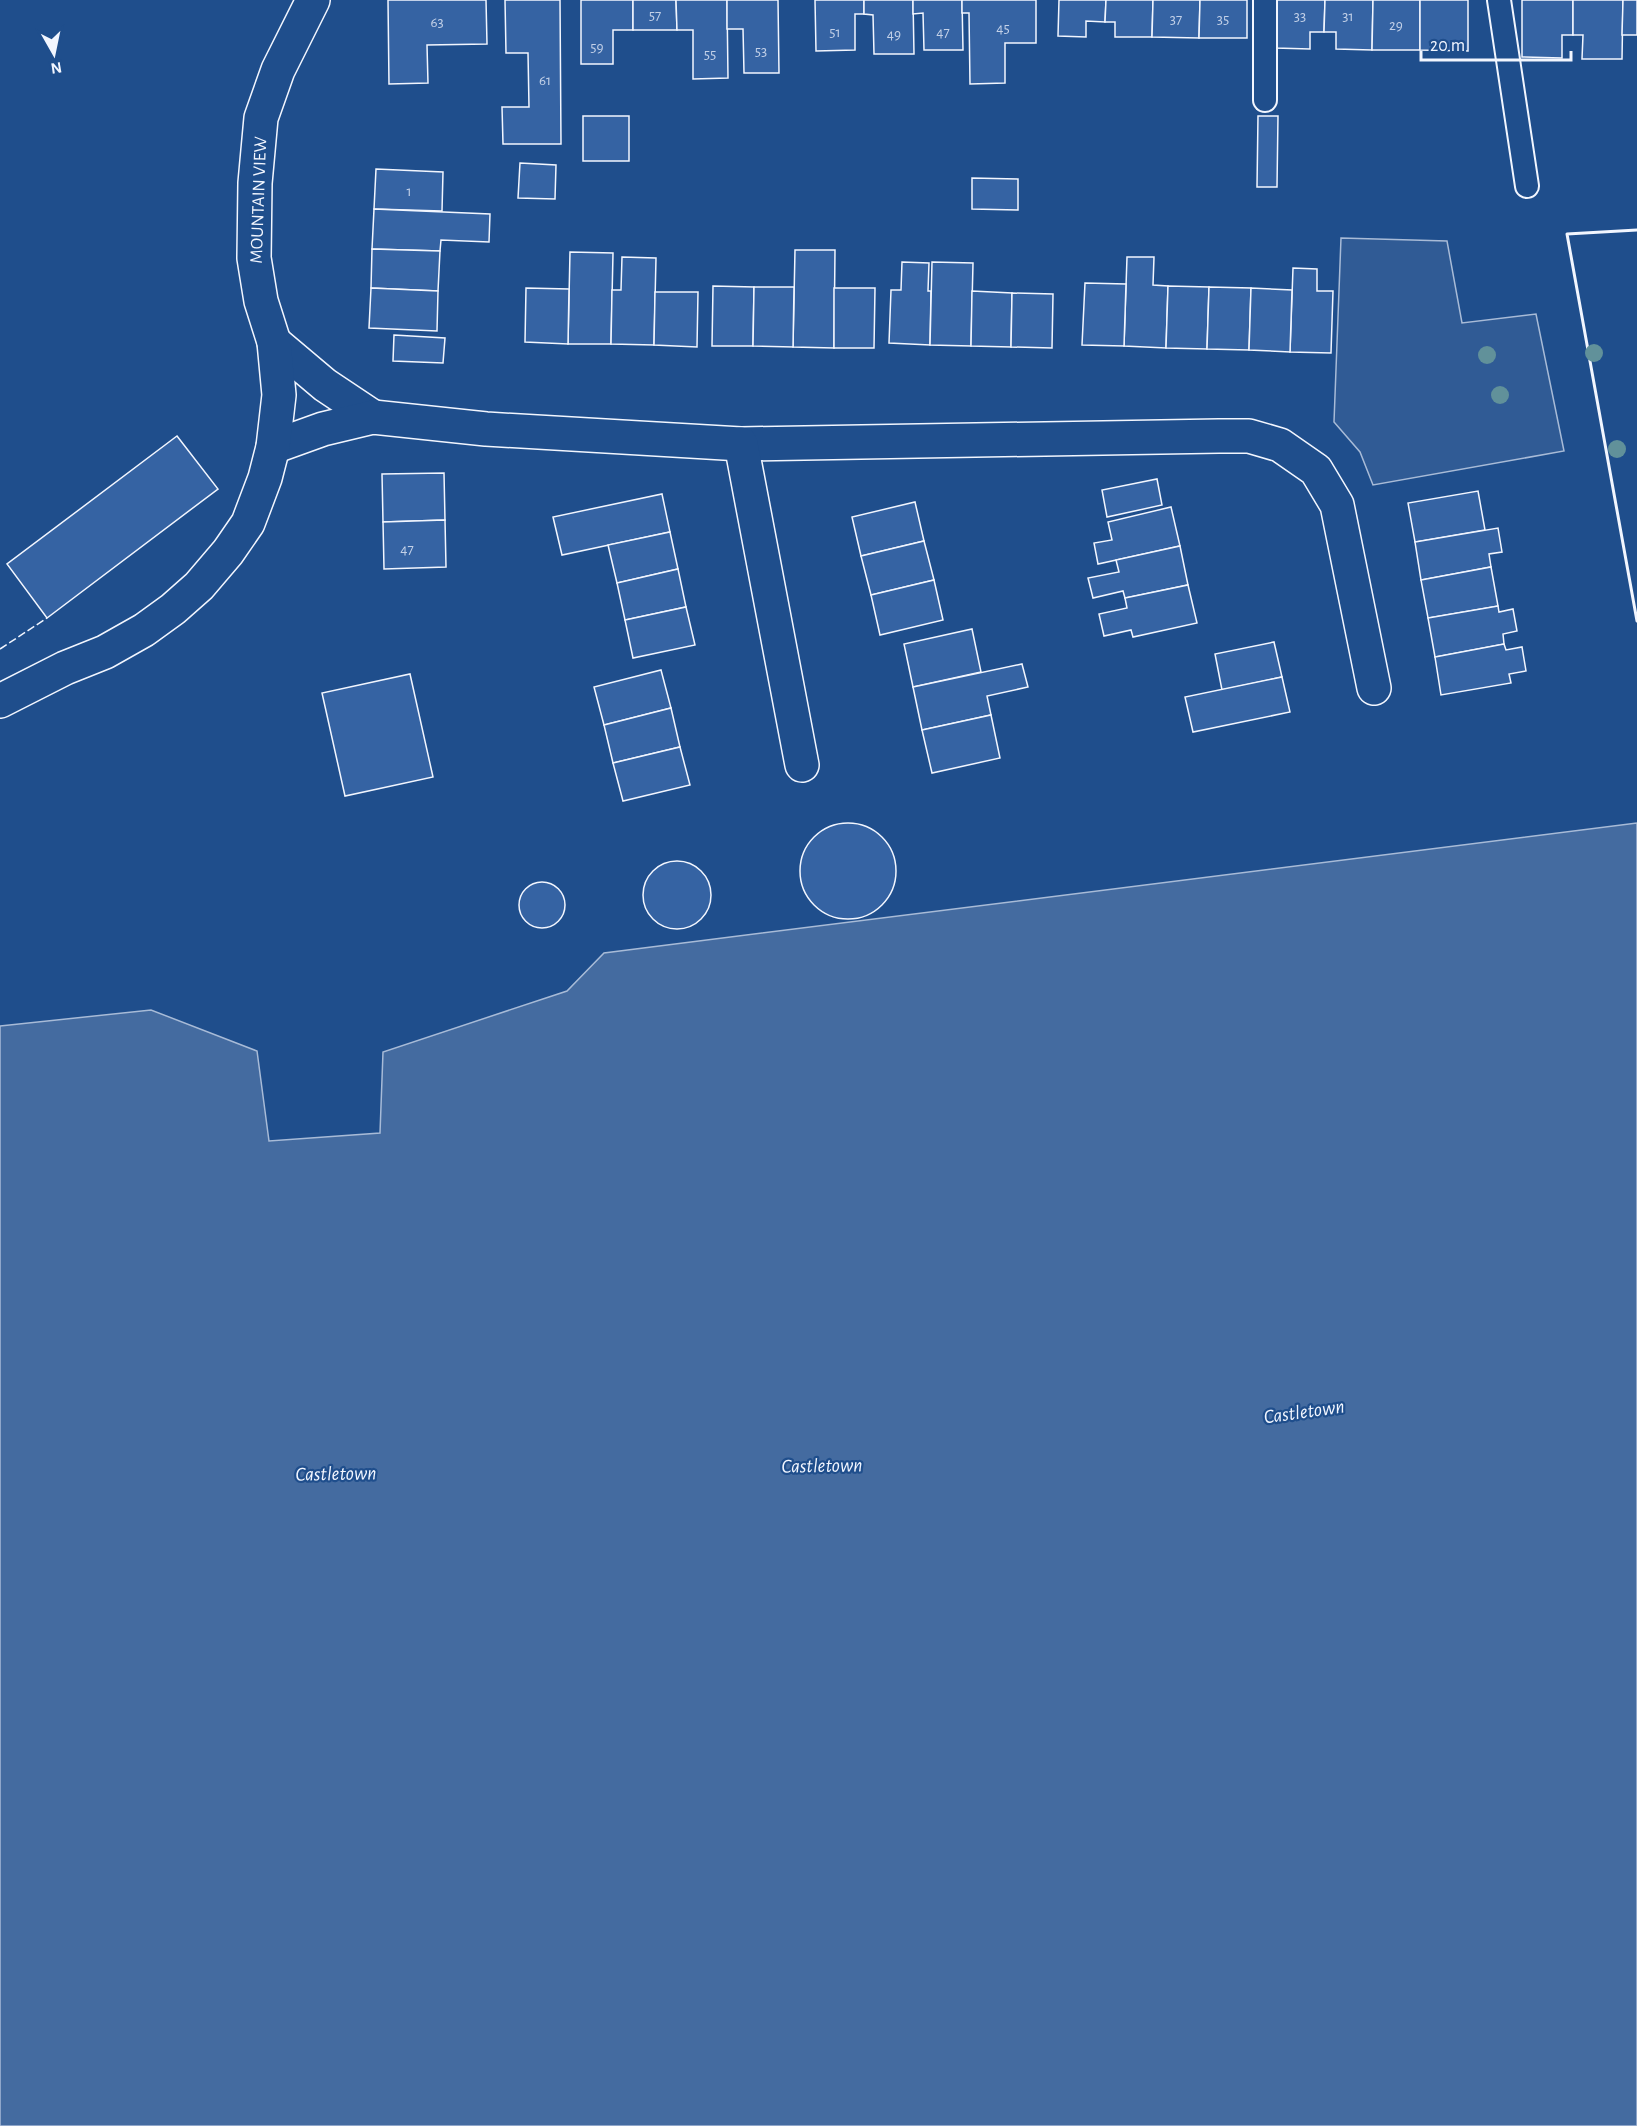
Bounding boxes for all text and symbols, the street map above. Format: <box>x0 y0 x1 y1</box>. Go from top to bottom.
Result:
house number: 57 <box>649 8 661 23</box>
house number: 33 <box>1294 9 1306 24</box>
house number: 31 <box>1342 9 1354 24</box>
house number: 37 <box>1170 12 1182 27</box>
house number: 35 <box>1217 12 1229 27</box>
house number: 63 <box>430 15 444 30</box>
house number: 29 <box>1389 18 1403 33</box>
house number: 45 <box>996 21 1010 36</box>
north arrow <box>24 24 84 84</box>
scale bar <box>1421 24 1571 62</box>
house number: 51 <box>829 25 841 40</box>
house number: 47 <box>936 25 950 40</box>
house number: 49 <box>887 27 901 42</box>
text: 20 m <box>1430 37 1465 55</box>
house number: 59 <box>590 40 604 55</box>
house number: 53 <box>755 44 767 59</box>
house number: 55 <box>704 47 716 62</box>
text: N <box>49 59 63 77</box>
house number: 61 <box>539 73 551 88</box>
street label: MOUNTAIN VIEW <box>248 136 270 264</box>
house number: 1 <box>406 184 412 199</box>
house number: 47 <box>400 542 414 557</box>
water label: Castletown <box>1263 1396 1346 1428</box>
water label: Castletown <box>781 1455 863 1477</box>
water label: Castletown <box>295 1463 377 1485</box>

